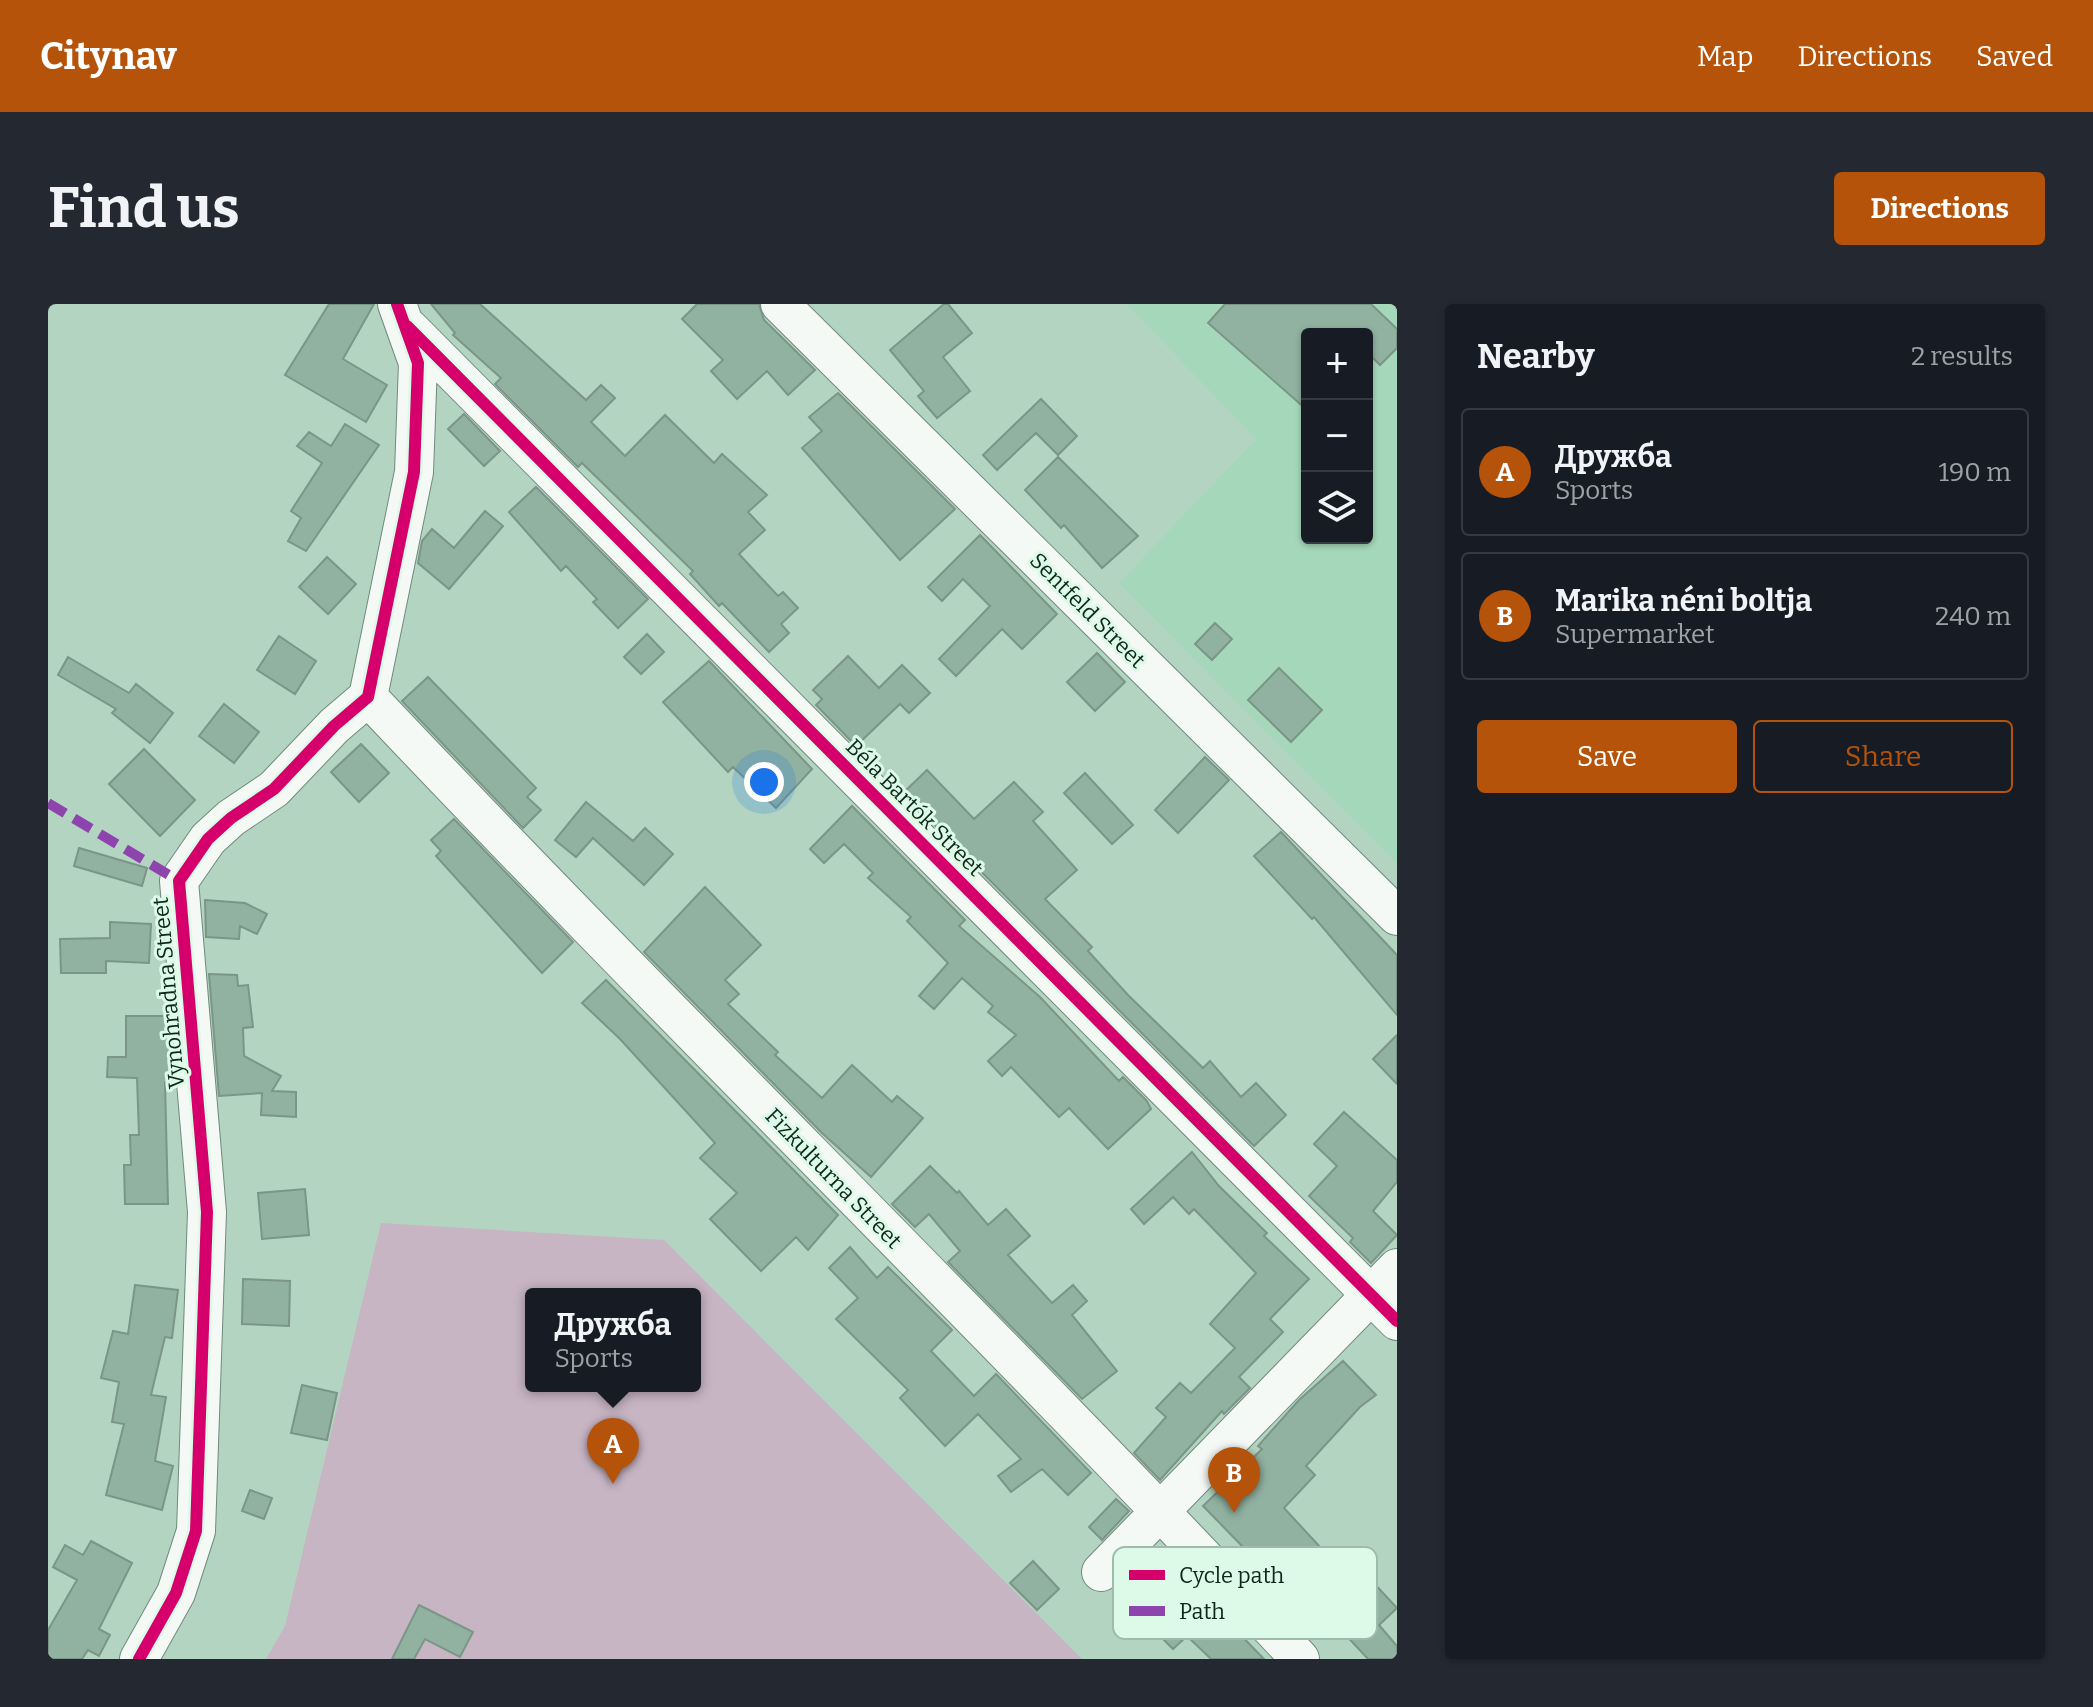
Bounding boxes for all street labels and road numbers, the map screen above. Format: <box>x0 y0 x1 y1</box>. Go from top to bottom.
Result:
street label: Sentfeld Street <box>1024 547 1151 674</box>
street label: Béla Bartók Street <box>840 733 989 882</box>
street label: Vynohradna Street <box>147 896 190 1090</box>
street label: Fizkulturna Street <box>760 1103 908 1254</box>

